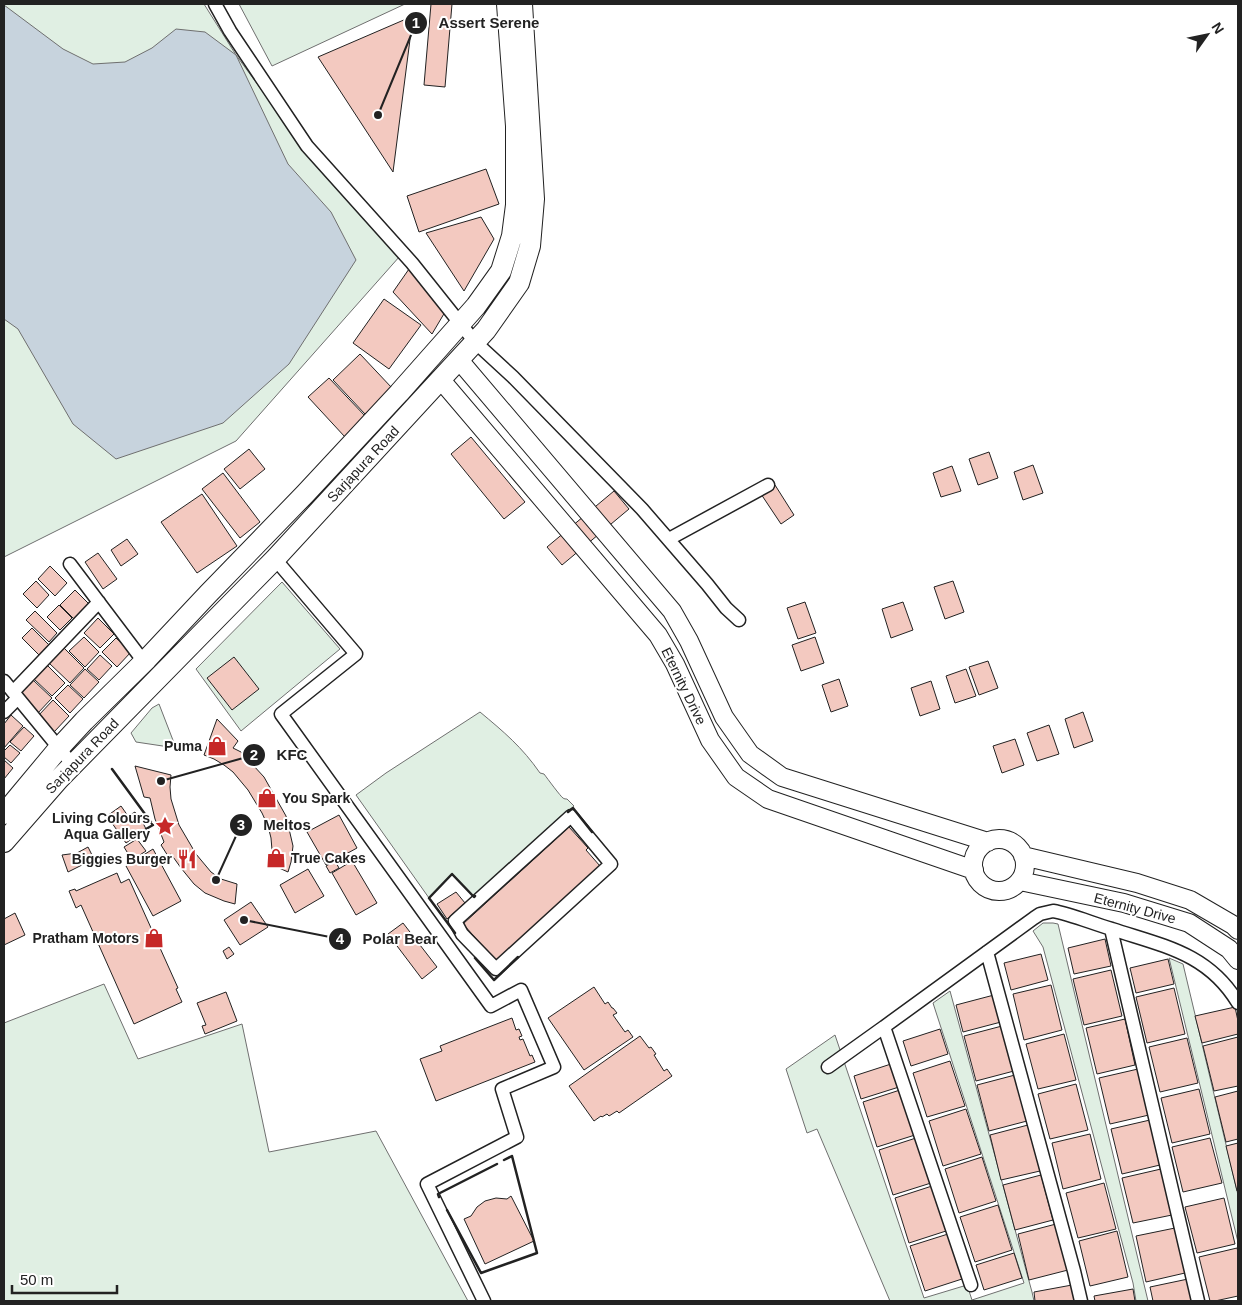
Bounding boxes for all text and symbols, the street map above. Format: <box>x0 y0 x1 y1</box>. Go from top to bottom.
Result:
callout: Assert Serene <box>404 8 550 38</box>
north arrow <box>1182 10 1232 60</box>
text: 1 <box>412 14 420 31</box>
text: Assert Serene <box>439 14 539 31</box>
text: N <box>1208 19 1227 37</box>
street label: Sarjapura Road <box>324 423 402 505</box>
street label: Eternity Drive <box>658 645 710 727</box>
street label: Sarjapura Road <box>42 715 122 797</box>
shop icon: Puma <box>206 735 228 757</box>
place label: Puma <box>164 738 202 754</box>
callout: KFC <box>242 740 318 770</box>
text: 2 <box>250 746 258 763</box>
text: KFC <box>277 746 308 763</box>
shop icon: You Spark <box>256 787 278 809</box>
place label: You Spark <box>282 790 350 806</box>
place label: Living Colours Aqua Gallery <box>52 810 150 842</box>
callout: Meltos <box>228 810 321 840</box>
place icon: Living Colours Aqua Gallery <box>154 815 176 837</box>
text: 3 <box>237 816 245 833</box>
text: Meltos <box>263 816 311 833</box>
shop icon: True Cakes <box>265 847 287 869</box>
restaurant icon: Biggies Burger <box>176 848 198 870</box>
place label: True Cakes <box>291 850 366 866</box>
place label: Biggies Burger <box>72 851 173 867</box>
street label: Eternity Drive <box>1092 889 1178 927</box>
callout: Polar Bear <box>327 924 447 954</box>
shop icon: Pratham Motors <box>143 927 165 949</box>
place label: Pratham Motors <box>32 930 139 946</box>
text: 4 <box>336 930 345 947</box>
text: Polar Bear <box>362 930 438 947</box>
scale bar <box>12 1262 118 1294</box>
text: 50 m <box>20 1271 53 1288</box>

